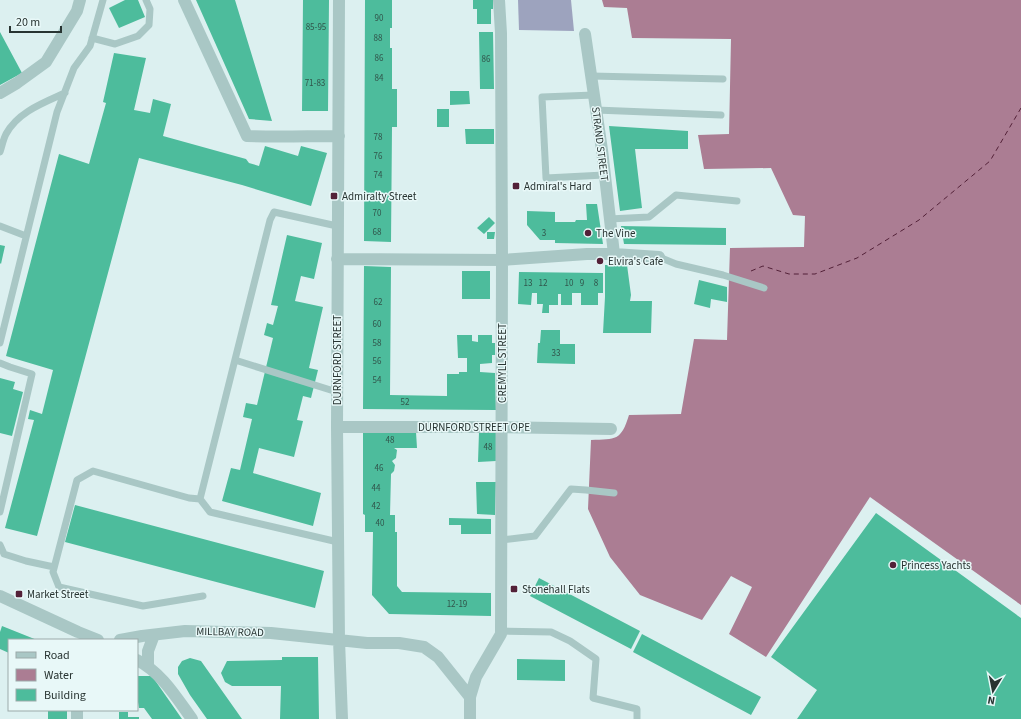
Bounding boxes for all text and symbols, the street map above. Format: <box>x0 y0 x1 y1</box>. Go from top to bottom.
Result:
scale bar <box>10 8 61 34</box>
house number: 90 <box>375 12 384 25</box>
text: 20 m <box>16 14 40 31</box>
house number: 85-95 <box>306 21 327 34</box>
house number: 88 <box>374 32 383 45</box>
house number: 86 <box>375 52 384 65</box>
house number: 86 <box>482 53 491 66</box>
house number: 84 <box>375 72 384 85</box>
house number: 71-83 <box>305 77 326 90</box>
street label: STRAND STREET <box>588 106 612 182</box>
house number: 78 <box>374 131 383 144</box>
house number: 76 <box>374 150 383 163</box>
house number: 74 <box>374 169 383 182</box>
place label: Admiral's Hard <box>524 179 592 194</box>
marker: Admiral's Hard <box>511 181 521 191</box>
place label: Admiralty Street <box>342 189 417 204</box>
marker: Admiralty Street <box>329 191 339 201</box>
house number: 70 <box>373 207 382 220</box>
house number: 68 <box>373 226 382 239</box>
place label: The Vine <box>596 226 636 241</box>
house number: 3 <box>542 227 547 240</box>
marker: The Vine <box>583 228 593 238</box>
place label: Elvira's Cafe <box>608 254 664 269</box>
marker: Elvira's Cafe <box>595 256 605 266</box>
house number: 13 <box>524 277 533 290</box>
house number: 12 <box>539 277 548 290</box>
house number: 10 <box>565 277 574 290</box>
house number: 9 <box>580 277 585 290</box>
house number: 8 <box>594 277 599 290</box>
house number: 62 <box>374 296 383 309</box>
street label: DURNFORD STREET <box>330 315 345 405</box>
house number: 60 <box>373 318 382 331</box>
street label: CREMYLL STREET <box>495 323 510 403</box>
house number: 58 <box>373 337 382 350</box>
house number: 33 <box>552 347 561 360</box>
house number: 56 <box>373 355 382 368</box>
house number: 54 <box>373 374 382 387</box>
house number: 52 <box>401 396 410 409</box>
street label: DURNFORD STREET OPE <box>418 420 530 435</box>
house number: 48 <box>386 434 395 447</box>
house number: 48 <box>484 441 493 454</box>
house number: 46 <box>375 462 384 475</box>
house number: 44 <box>372 482 381 495</box>
house number: 42 <box>372 500 381 513</box>
house number: 40 <box>376 517 385 530</box>
place label: Princess Yachts <box>901 558 971 573</box>
marker: Princess Yachts <box>888 560 898 570</box>
place label: Stonehall Flats <box>522 582 590 597</box>
marker: Stonehall Flats <box>509 584 519 594</box>
place label: Market Street <box>27 587 89 602</box>
marker: Market Street <box>14 589 24 599</box>
house number: 12-19 <box>447 598 468 611</box>
street label: MILLBAY ROAD <box>196 624 264 640</box>
legend <box>8 639 138 711</box>
text: Road <box>44 647 70 664</box>
text: Water <box>44 667 74 684</box>
north arrow <box>973 671 1013 711</box>
text: Building <box>44 687 86 704</box>
text: N <box>986 692 996 708</box>

